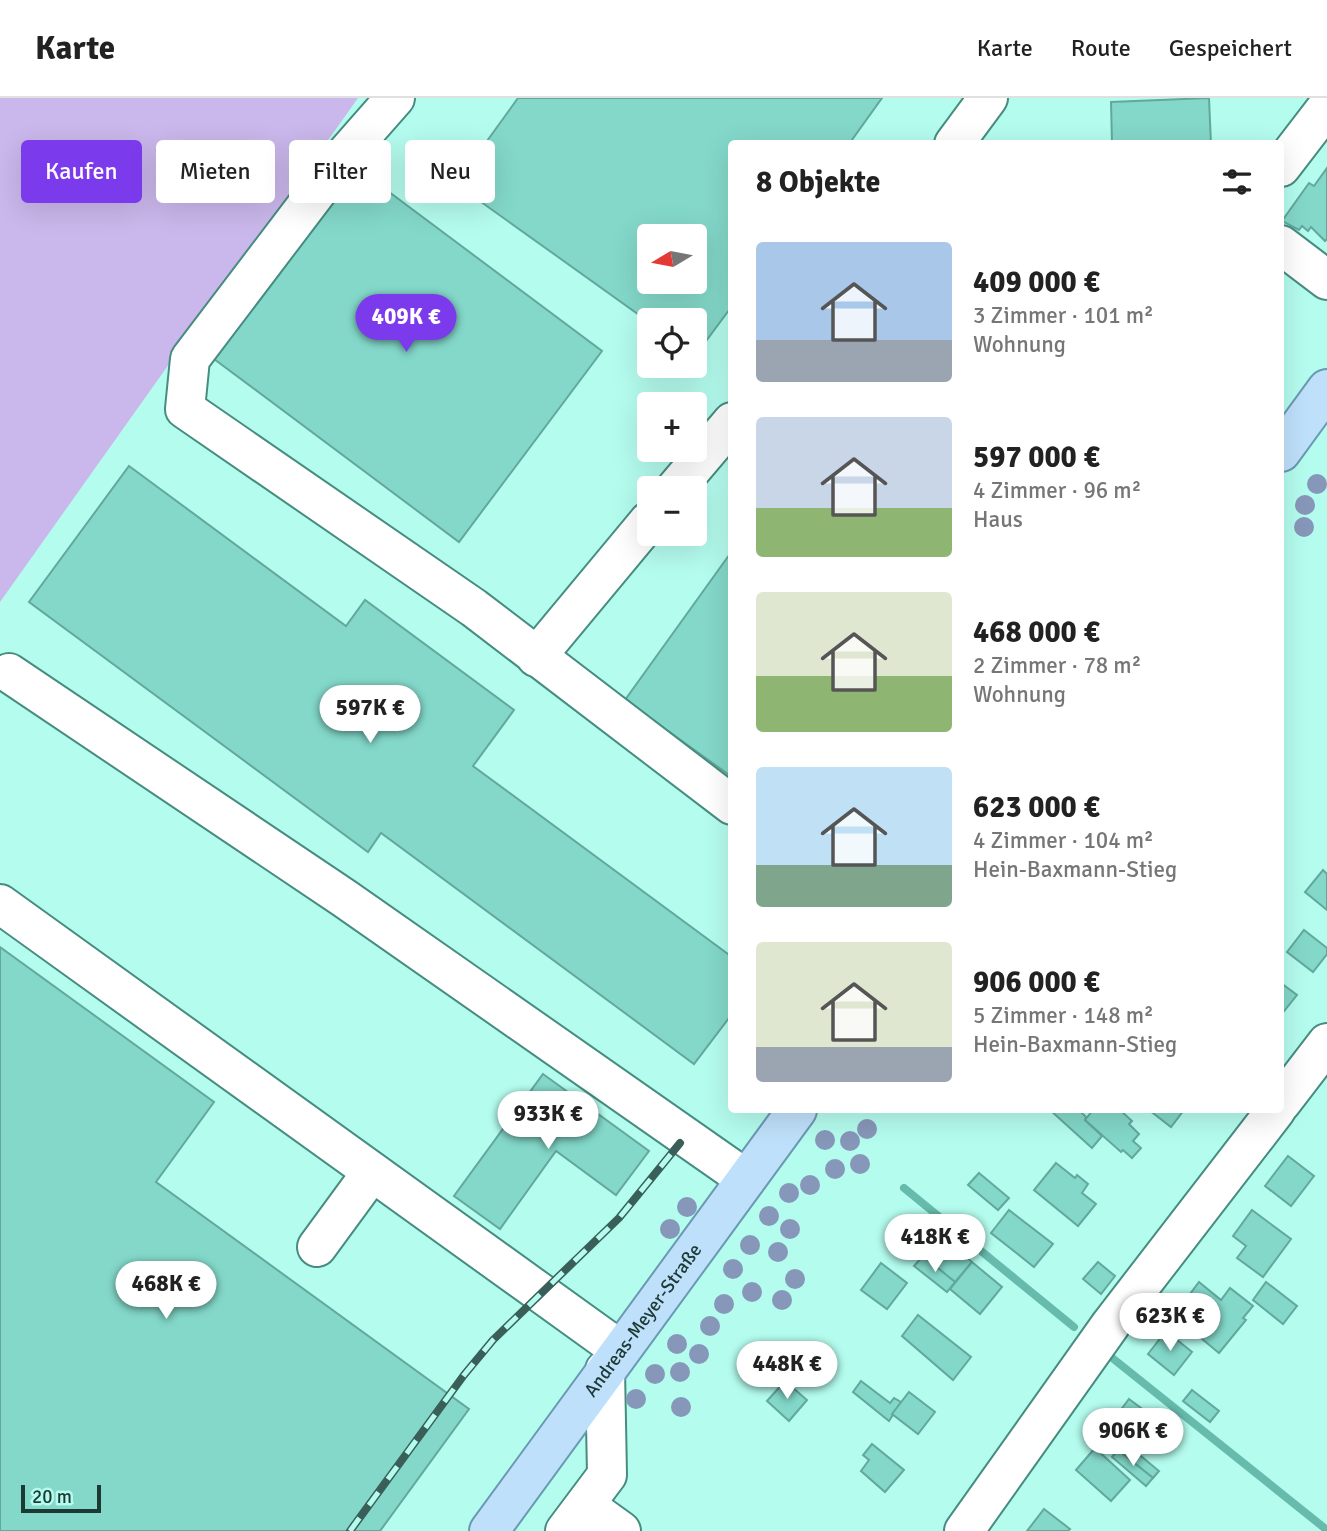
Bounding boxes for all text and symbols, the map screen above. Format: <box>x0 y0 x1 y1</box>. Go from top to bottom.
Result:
text: Karte <box>35 28 115 69</box>
text: Karte <box>977 33 1033 63</box>
text: Route <box>1071 33 1131 63</box>
text: Gespeichert <box>1169 33 1292 63</box>
chip: Kaufen <box>21 140 142 203</box>
chip: Mieten <box>156 140 275 203</box>
chip: Filter <box>289 140 391 203</box>
chip: Neu <box>405 140 495 203</box>
icon: filters <box>1218 163 1256 201</box>
text: 8 Objekte <box>756 164 880 201</box>
north arrow <box>637 224 707 294</box>
map controls <box>637 224 707 546</box>
text: 409 000 € <box>973 264 1100 301</box>
icon: home <box>812 270 896 354</box>
pin: 409K € <box>349 294 463 354</box>
text: 3 Zimmer · 101 m² <box>973 301 1154 330</box>
text: 409K € <box>371 302 441 331</box>
button: locate <box>637 308 707 378</box>
text: Wohnung <box>973 330 1066 359</box>
button: + <box>637 392 707 462</box>
text: 597 000 € <box>973 439 1100 476</box>
icon: home <box>812 445 896 529</box>
button: − <box>637 476 707 546</box>
text: 4 Zimmer · 96 m² <box>973 476 1141 505</box>
text: Haus <box>973 505 1023 534</box>
text: 468 000 € <box>973 614 1100 651</box>
icon: home <box>812 620 896 704</box>
text: 2 Zimmer · 78 m² <box>973 651 1141 680</box>
text: Wohnung <box>973 680 1066 709</box>
pin: 597K € <box>313 686 427 745</box>
text: 597K € <box>335 693 405 722</box>
text: 623 000 € <box>973 789 1100 826</box>
icon: home <box>812 795 896 879</box>
text: 4 Zimmer · 104 m² <box>973 826 1154 855</box>
text: Hein-Baxmann-Stieg <box>973 855 1177 884</box>
text: 906 000 € <box>973 964 1100 1001</box>
icon: home <box>812 970 896 1054</box>
text: 5 Zimmer · 148 m² <box>973 1001 1154 1030</box>
text: Hein-Baxmann-Stieg <box>973 1030 1177 1059</box>
pin: 933K € <box>491 1091 605 1151</box>
text: 933K € <box>513 1099 583 1128</box>
pin: 418K € <box>878 1214 992 1274</box>
text: 418K € <box>900 1222 970 1251</box>
street label: Andreas-Meyer-Straße <box>579 1239 707 1402</box>
pin: 468K € <box>109 1262 223 1321</box>
text: 468K € <box>131 1269 201 1298</box>
pin: 623K € <box>1113 1294 1227 1353</box>
text: 623K € <box>1135 1301 1205 1330</box>
pin: 448K € <box>730 1342 844 1401</box>
text: 448K € <box>752 1349 822 1378</box>
pin: 906K € <box>1076 1408 1190 1468</box>
text: 906K € <box>1098 1416 1168 1445</box>
scale bar <box>21 1482 102 1514</box>
text: 20 m <box>32 1485 72 1509</box>

